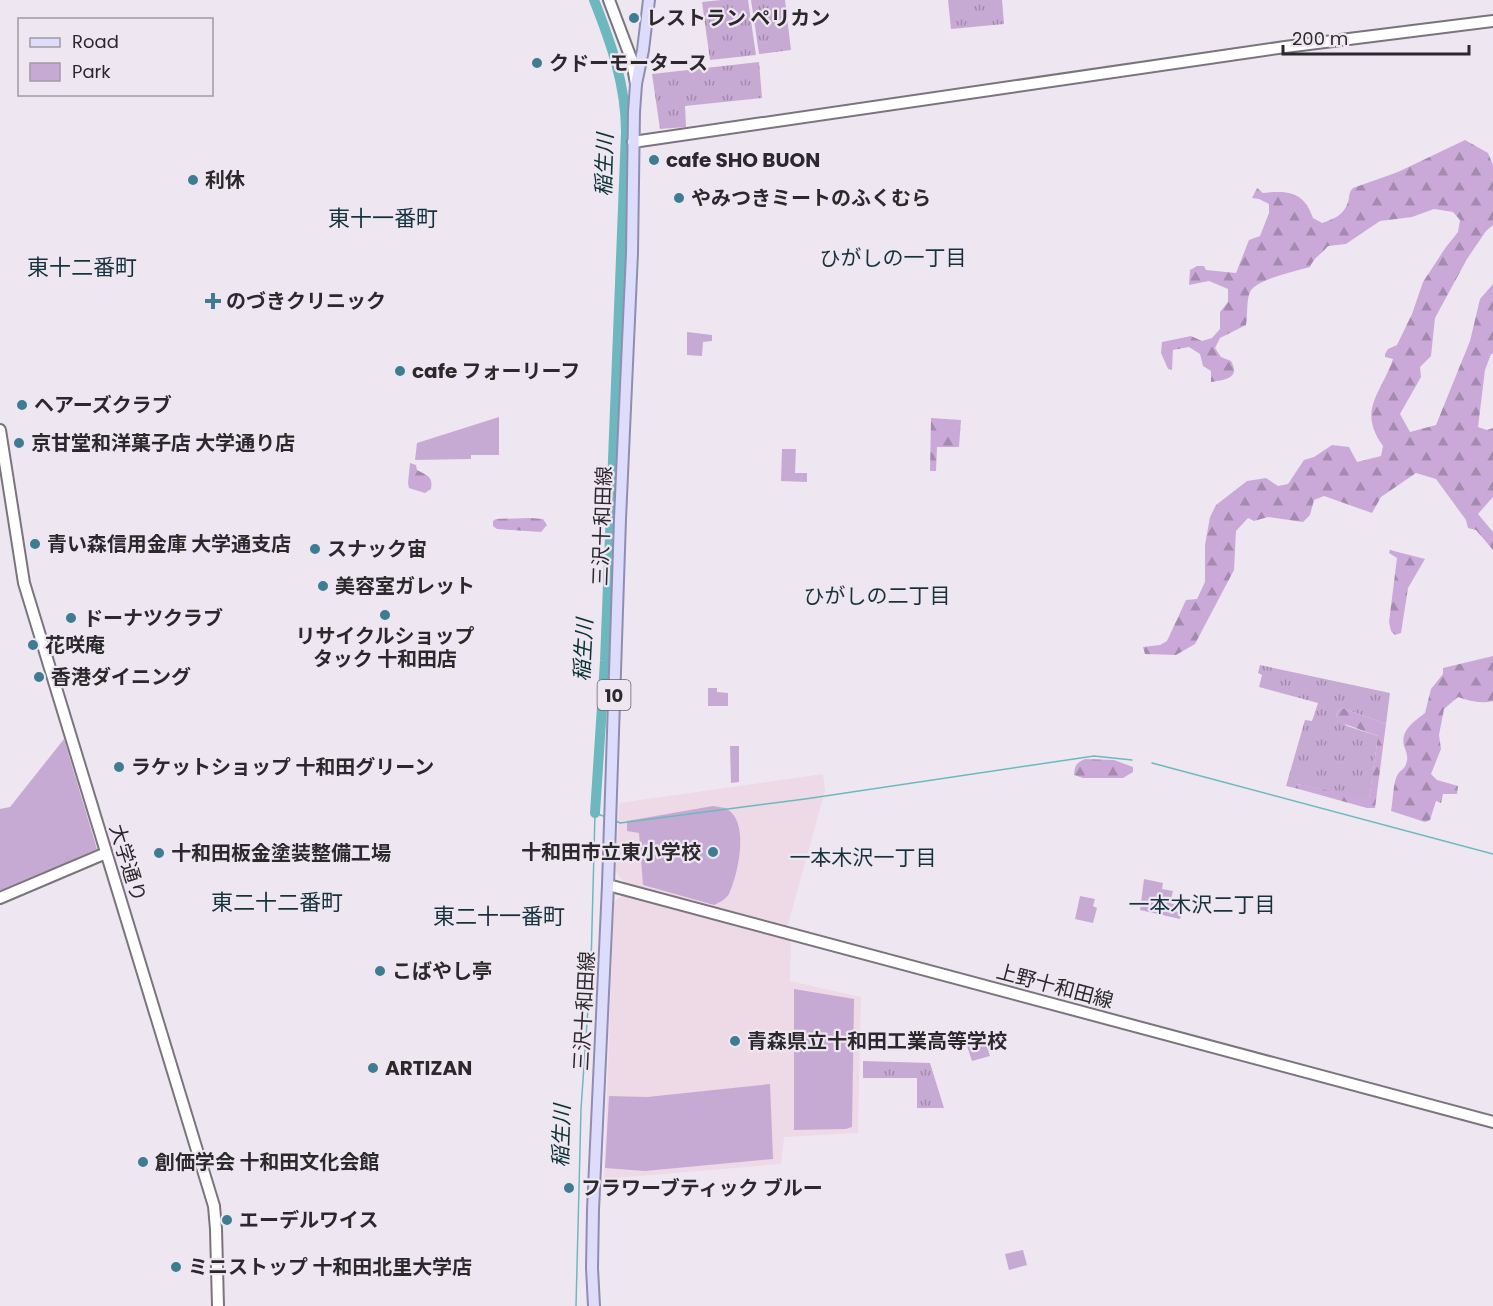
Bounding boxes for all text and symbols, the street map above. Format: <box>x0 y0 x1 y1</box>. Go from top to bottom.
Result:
place label: レストラン ペリカン <box>646 4 830 32</box>
marker: レストラン ペリカン <box>627 11 641 25</box>
legend <box>18 18 213 96</box>
scale bar <box>1283 18 1469 56</box>
text: 200 m <box>1292 26 1348 51</box>
text: Road <box>72 29 119 54</box>
place label: クドーモータース <box>549 49 708 77</box>
marker: クドーモータース <box>530 56 544 70</box>
text: Park <box>72 59 111 84</box>
water label: 稲生川 <box>588 131 620 197</box>
place label: cafe SHO BUON <box>666 146 820 174</box>
marker: cafe SHO BUON <box>647 153 661 167</box>
place label: 利休 <box>205 166 245 194</box>
marker: 利休 <box>186 173 200 187</box>
place label: やみつきミートのふくむら <box>691 184 931 212</box>
marker: やみつきミートのふくむら <box>672 191 686 205</box>
district label: 東十一番町 <box>328 203 438 234</box>
district label: ひがしの一丁目 <box>820 243 967 272</box>
district label: 東十二番町 <box>27 252 137 283</box>
place label: のづきクリニック <box>226 287 386 315</box>
marker: のづきクリニック <box>204 292 222 310</box>
place label: cafe フォーリーフ <box>412 357 580 385</box>
marker: cafe フォーリーフ <box>393 364 407 378</box>
place label: ヘアーズクラブ <box>34 391 172 419</box>
marker: ヘアーズクラブ <box>15 398 29 412</box>
place label: 京甘堂和洋菓子店 大学通り店 <box>31 429 295 457</box>
marker: 京甘堂和洋菓子店 大学通り店 <box>12 436 26 450</box>
street label: 三沢十和田線 <box>586 466 618 586</box>
place label: 青い森信用金庫 大学通支店 <box>47 530 291 558</box>
place label: スナック宙 <box>327 535 427 563</box>
marker: 青い森信用金庫 大学通支店 <box>28 537 42 551</box>
marker: スナック宙 <box>308 542 322 556</box>
place label: 美容室ガレット <box>335 572 475 600</box>
marker: 美容室ガレット <box>316 579 330 593</box>
district label: ひがしの二丁目 <box>804 581 951 610</box>
place label: ドーナツクラブ <box>83 604 223 632</box>
marker: リサイクルショップ タック 十和田店 <box>378 608 392 622</box>
marker: ドーナツクラブ <box>64 611 78 625</box>
water label: 稲生川 <box>567 616 599 682</box>
place label: リサイクルショップ タック 十和田店 <box>296 622 475 673</box>
place label: 花咲庵 <box>45 631 105 659</box>
marker: 花咲庵 <box>26 638 40 652</box>
place label: 香港ダイニング <box>51 663 191 691</box>
marker: 香港ダイニング <box>32 670 46 684</box>
road number: 10 <box>598 680 630 710</box>
place label: ラケットショップ 十和田グリーン <box>131 753 434 781</box>
marker: ラケットショップ 十和田グリーン <box>112 760 126 774</box>
street label: 大学通り <box>103 821 153 905</box>
place label: 十和田市立東小学校 <box>521 838 701 866</box>
place label: 十和田板金塗装整備工場 <box>171 839 391 867</box>
district label: 一本木沢一丁目 <box>790 843 937 872</box>
marker: 十和田市立東小学校 <box>706 845 720 859</box>
marker: 十和田板金塗装整備工場 <box>152 846 166 860</box>
district label: 東二十二番町 <box>211 887 343 918</box>
district label: 一本木沢二丁目 <box>1129 890 1276 919</box>
district label: 東二十一番町 <box>433 901 565 932</box>
street label: 三沢十和田線 <box>567 950 601 1072</box>
place label: こばやし亭 <box>392 957 492 985</box>
street label: 上野十和田線 <box>993 957 1117 1015</box>
marker: こばやし亭 <box>373 964 387 978</box>
place label: 青森県立十和田工業高等学校 <box>747 1027 1007 1055</box>
marker: 青森県立十和田工業高等学校 <box>728 1034 742 1048</box>
place label: ARTIZAN <box>385 1054 472 1082</box>
marker: ARTIZAN <box>366 1061 380 1075</box>
water label: 稲生川 <box>545 1102 577 1168</box>
place label: 創価学会 十和田文化会館 <box>155 1148 379 1176</box>
marker: 創価学会 十和田文化会館 <box>136 1155 150 1169</box>
place label: フラワーブティック ブルー <box>581 1174 823 1202</box>
marker: フラワーブティック ブルー <box>562 1181 576 1195</box>
place label: エーデルワイス <box>239 1206 378 1234</box>
marker: エーデルワイス <box>220 1213 234 1227</box>
place label: ミニストップ 十和田北里大学店 <box>188 1253 472 1281</box>
marker: ミニストップ 十和田北里大学店 <box>169 1260 183 1274</box>

